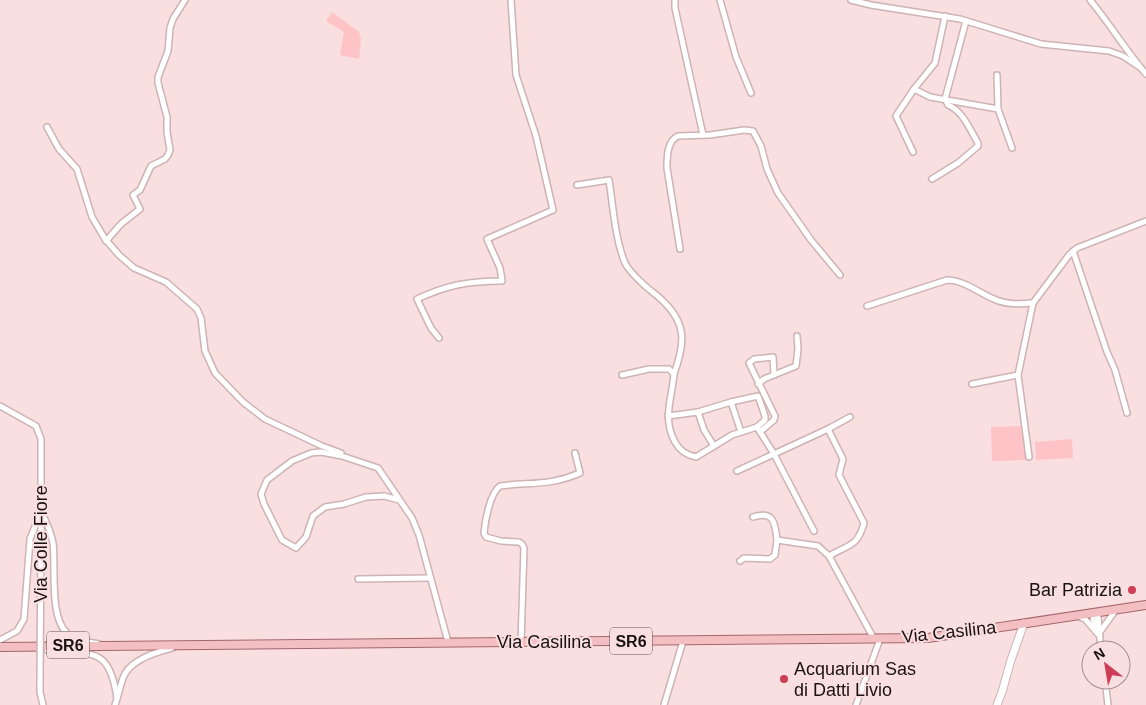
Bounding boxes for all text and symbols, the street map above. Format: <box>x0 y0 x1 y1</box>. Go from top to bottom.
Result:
street label: Via Colle Fiore <box>31 485 51 603</box>
place label: Bar Patrizia <box>1029 580 1123 600</box>
marker: Bar Patrizia <box>1126 584 1138 596</box>
street label: Via Casilina <box>901 617 998 647</box>
road number: SR6 <box>610 627 652 654</box>
road number: SR6 <box>47 632 89 658</box>
street label: Via Casilina <box>497 632 592 652</box>
north arrow <box>1081 640 1131 690</box>
text: N <box>1091 644 1108 663</box>
place label: Acquarium Sas di Datti Livio <box>794 659 916 700</box>
marker: Acquarium Sas di Datti Livio <box>778 673 790 685</box>

